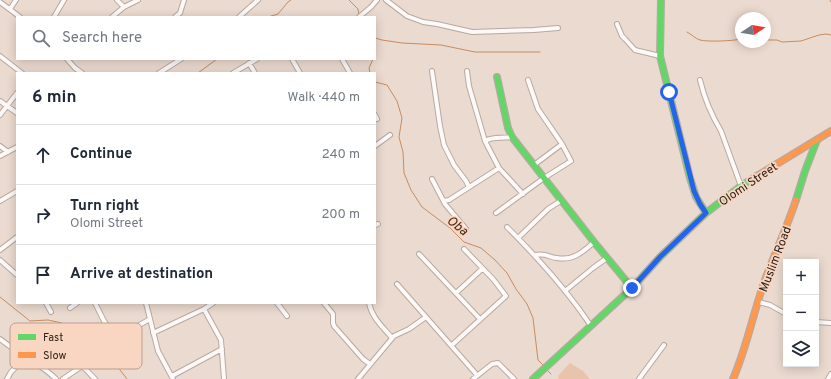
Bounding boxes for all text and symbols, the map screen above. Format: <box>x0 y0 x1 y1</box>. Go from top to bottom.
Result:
north arrow <box>735 12 771 48</box>
search box <box>16 16 376 60</box>
icon: search <box>30 27 52 49</box>
text: Search here <box>62 29 142 48</box>
route start <box>660 83 678 101</box>
text: 6 min <box>32 87 76 109</box>
text: Walk · 440 m <box>288 90 360 106</box>
icon: ahead <box>32 144 54 166</box>
text: Continue <box>70 145 132 164</box>
text: 240 m <box>322 147 360 163</box>
street label: Olomi Street <box>716 159 781 210</box>
text: Turn right <box>70 197 139 216</box>
icon: right <box>32 204 54 226</box>
text: 200 m <box>321 207 360 223</box>
water label: Oba <box>443 213 471 240</box>
text: Olomi Street <box>70 216 143 232</box>
street label: Muslim Road <box>756 224 796 294</box>
map controls <box>783 259 819 367</box>
button: + <box>783 259 819 295</box>
icon: arrive <box>32 264 54 286</box>
text: Arrive at destination <box>70 265 213 284</box>
route end <box>623 279 641 297</box>
button: − <box>783 295 819 331</box>
legend <box>10 323 142 369</box>
text: Fast <box>43 331 63 345</box>
button: layers <box>783 331 819 367</box>
text: Slow <box>43 349 66 363</box>

